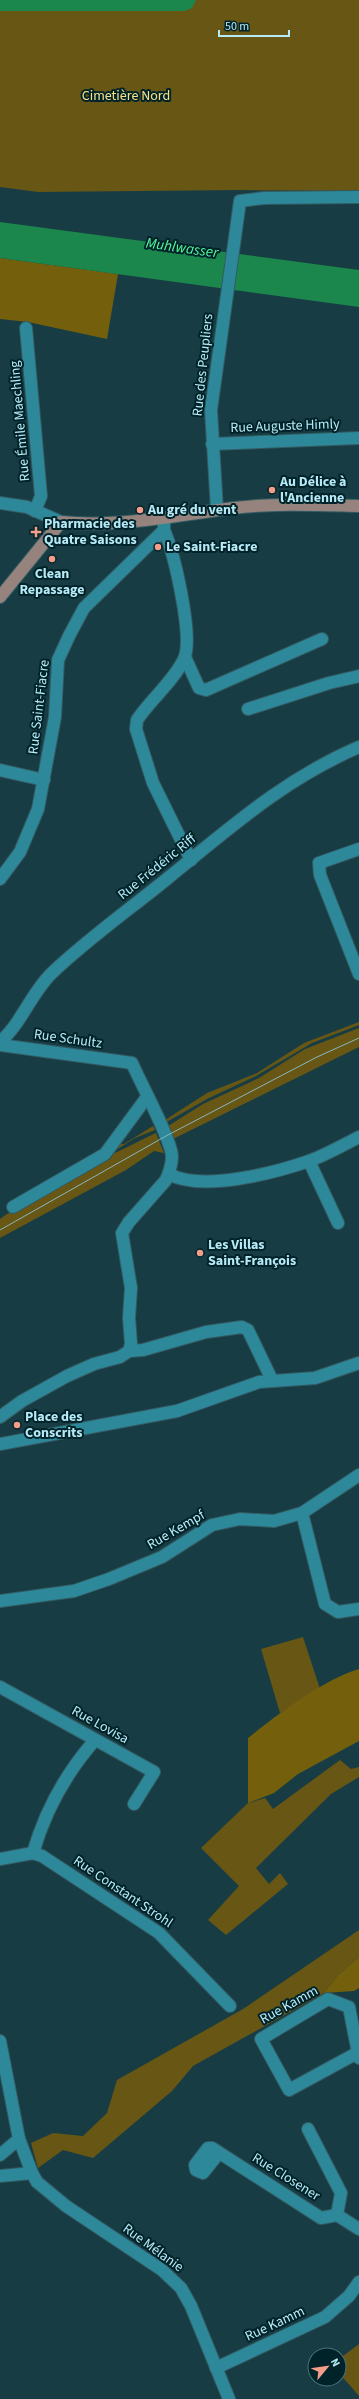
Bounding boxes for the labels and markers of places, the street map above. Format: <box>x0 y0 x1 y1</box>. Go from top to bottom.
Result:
place label: Au Délice à l'Ancienne <box>279 472 346 508</box>
marker: Au Délice à l'Ancienne <box>267 485 277 495</box>
place label: Au gré du vent <box>147 500 237 520</box>
marker: Au gré du vent <box>135 505 145 515</box>
place label: Pharmacie des Quatre Saisons <box>44 514 137 550</box>
marker: Pharmacie des Quatre Saisons <box>31 527 41 537</box>
place label: Le Saint-Fiacre <box>166 537 257 557</box>
marker: Le Saint-Fiacre <box>153 542 163 552</box>
marker: Clean Repassage <box>47 554 57 564</box>
place label: Clean Repassage <box>19 564 85 600</box>
place label: Les Villas Saint-François <box>208 1235 296 1271</box>
marker: Les Villas Saint-François <box>195 1248 205 1258</box>
place label: Place des Conscrits <box>25 1407 83 1443</box>
marker: Place des Conscrits <box>12 1420 22 1430</box>

